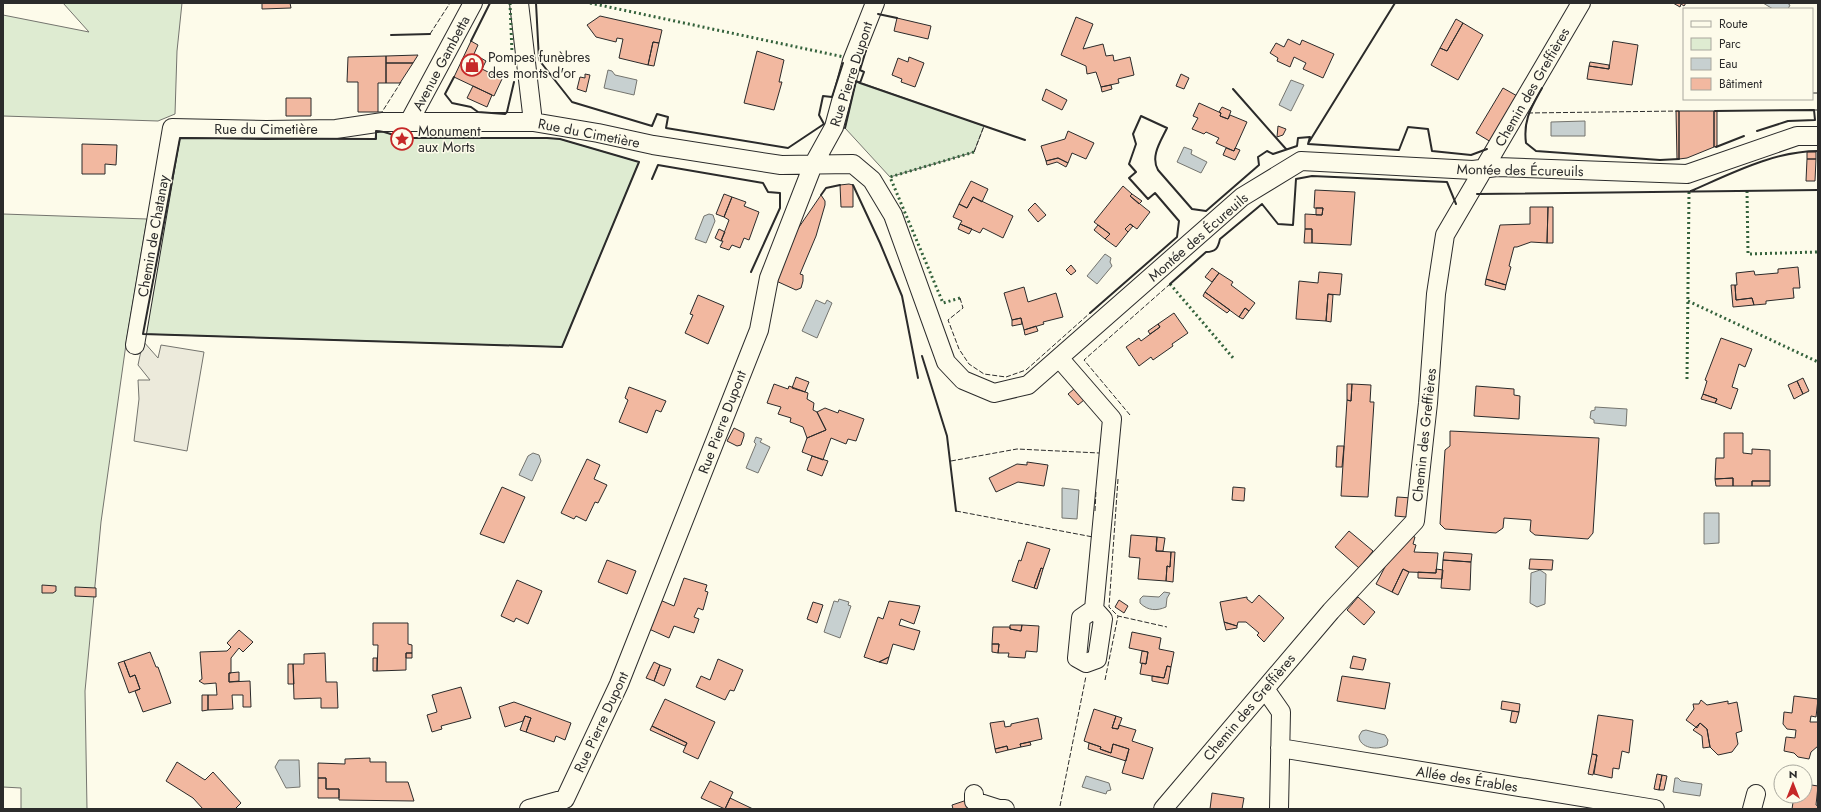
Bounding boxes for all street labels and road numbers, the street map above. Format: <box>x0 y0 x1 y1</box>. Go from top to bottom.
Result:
street label: Avenue Gambetta <box>408 12 474 114</box>
street label: Rue Pierre Dupont <box>825 18 878 129</box>
street label: Chemin des Greffières <box>1490 24 1574 150</box>
street label: Rue du Cimetière <box>536 113 642 153</box>
street label: Rue du Cimetière <box>214 119 318 139</box>
street label: Montée des Écureuils <box>1456 159 1584 181</box>
street label: Chemin de Chatanay <box>132 173 174 299</box>
street label: Montée des Écureuils <box>1144 188 1253 286</box>
street label: Rue Pierre Dupont <box>693 367 751 477</box>
street label: Chemin des Greffières <box>1407 367 1441 503</box>
street label: Chemin des Greffières <box>1198 649 1300 765</box>
street label: Rue Pierre Dupont <box>569 668 633 776</box>
street label: Allée des Érables <box>1415 761 1520 797</box>

